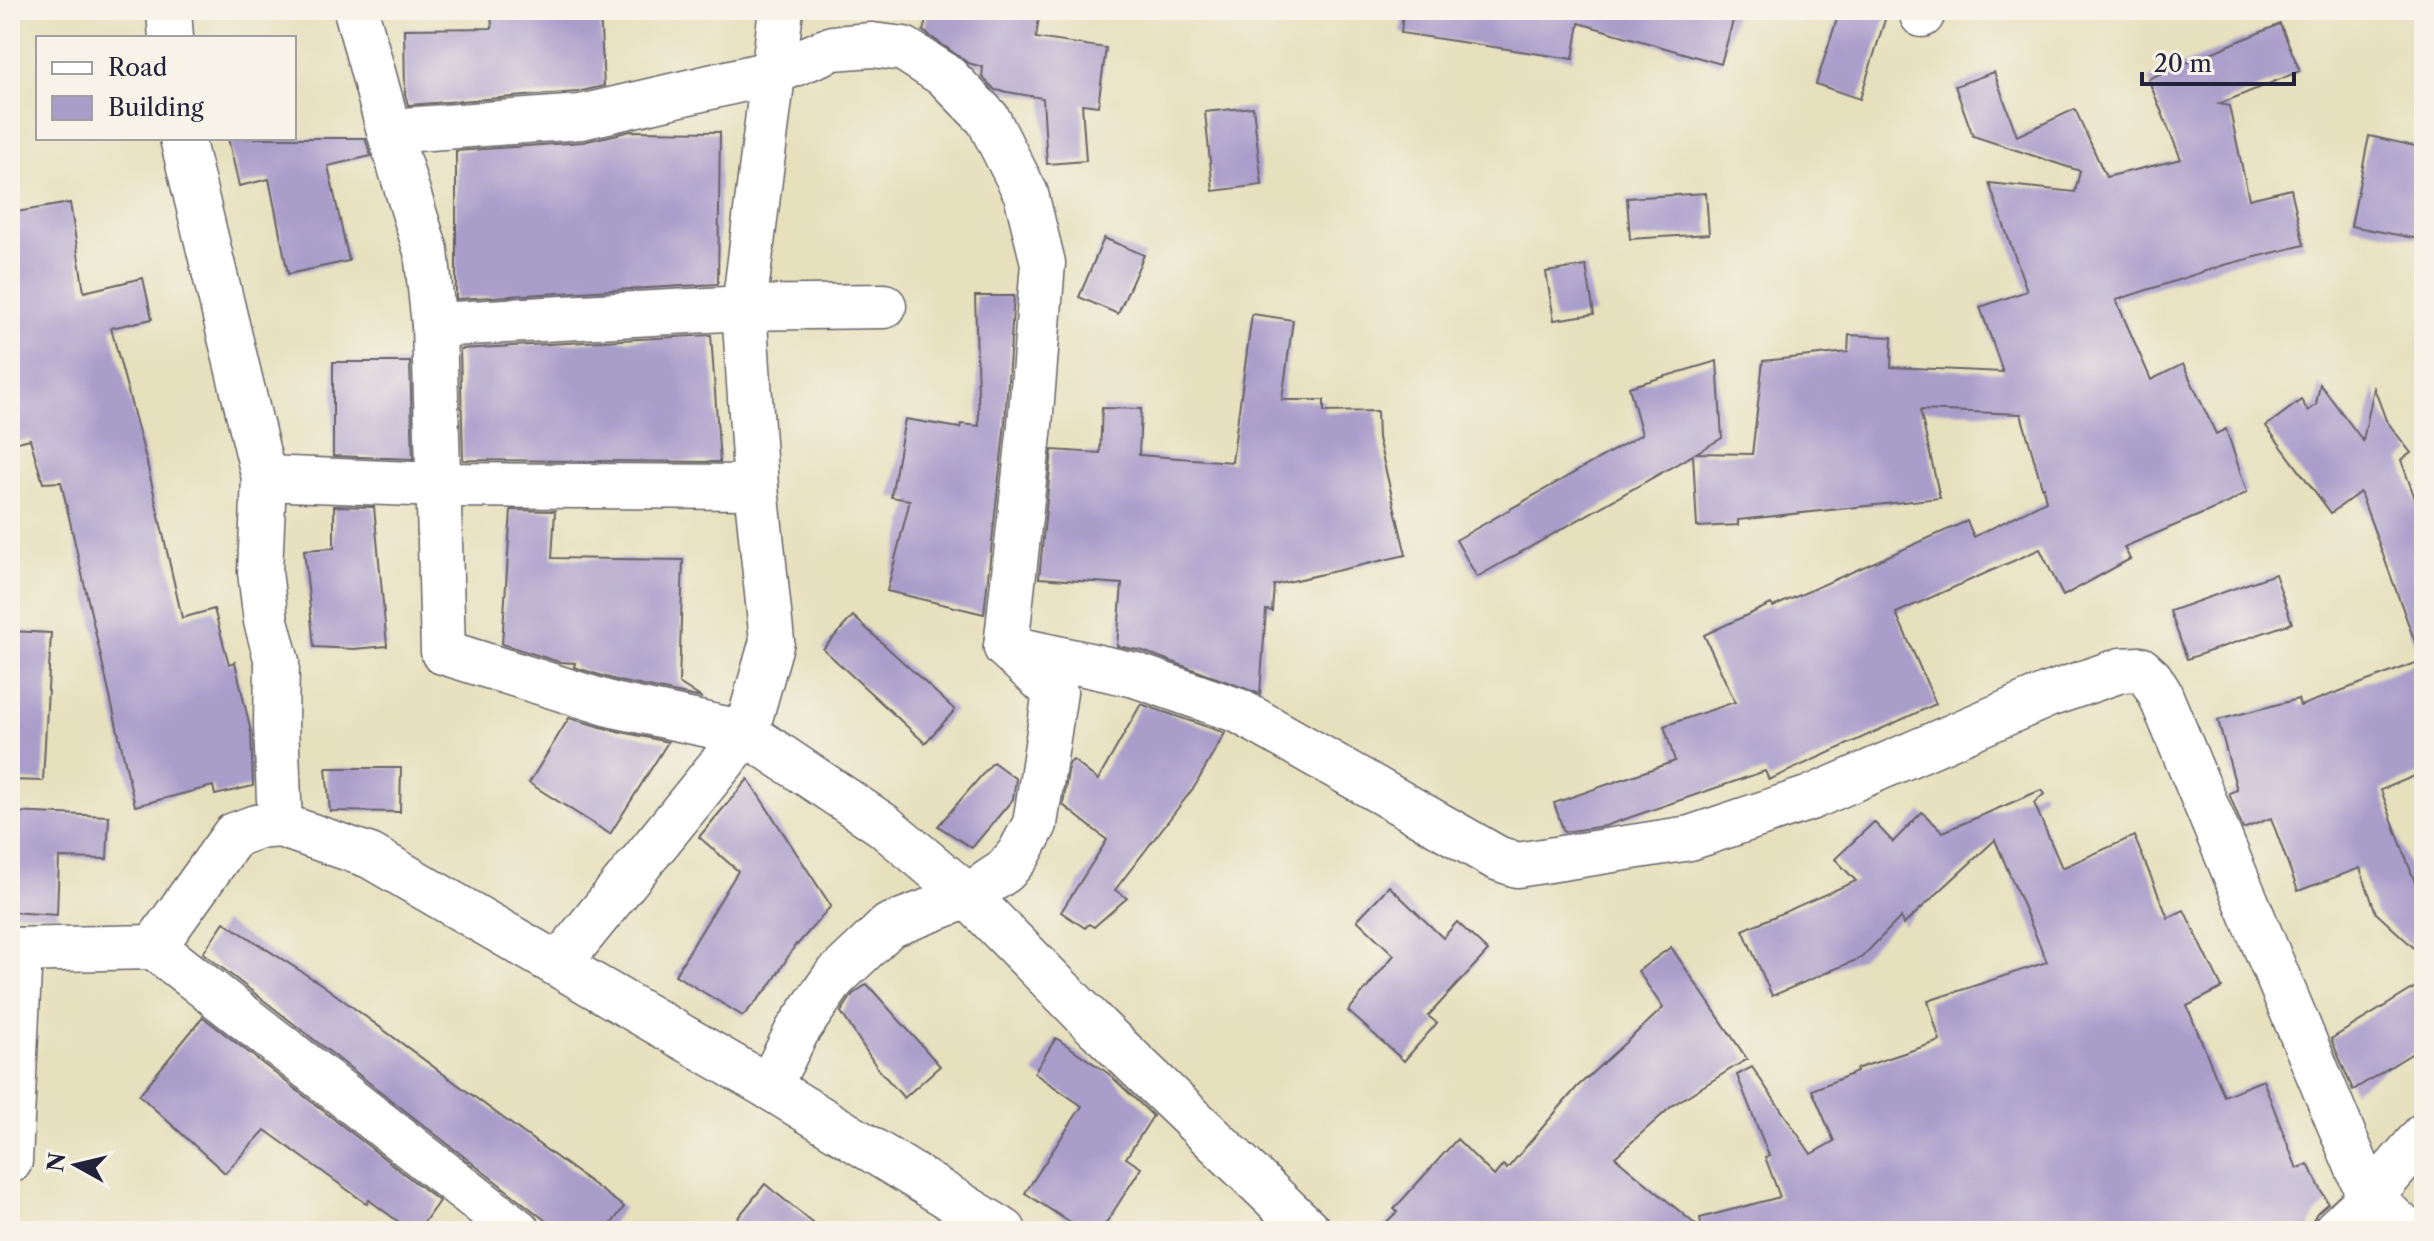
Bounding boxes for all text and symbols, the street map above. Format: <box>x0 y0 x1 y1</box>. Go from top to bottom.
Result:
legend <box>36 36 296 140</box>
scale bar <box>2142 36 2294 86</box>
text: 20 m <box>2154 49 2212 78</box>
text: Road <box>108 53 168 82</box>
text: Building <box>108 93 204 122</box>
north arrow <box>36 1125 116 1205</box>
text: N <box>42 1151 71 1174</box>

